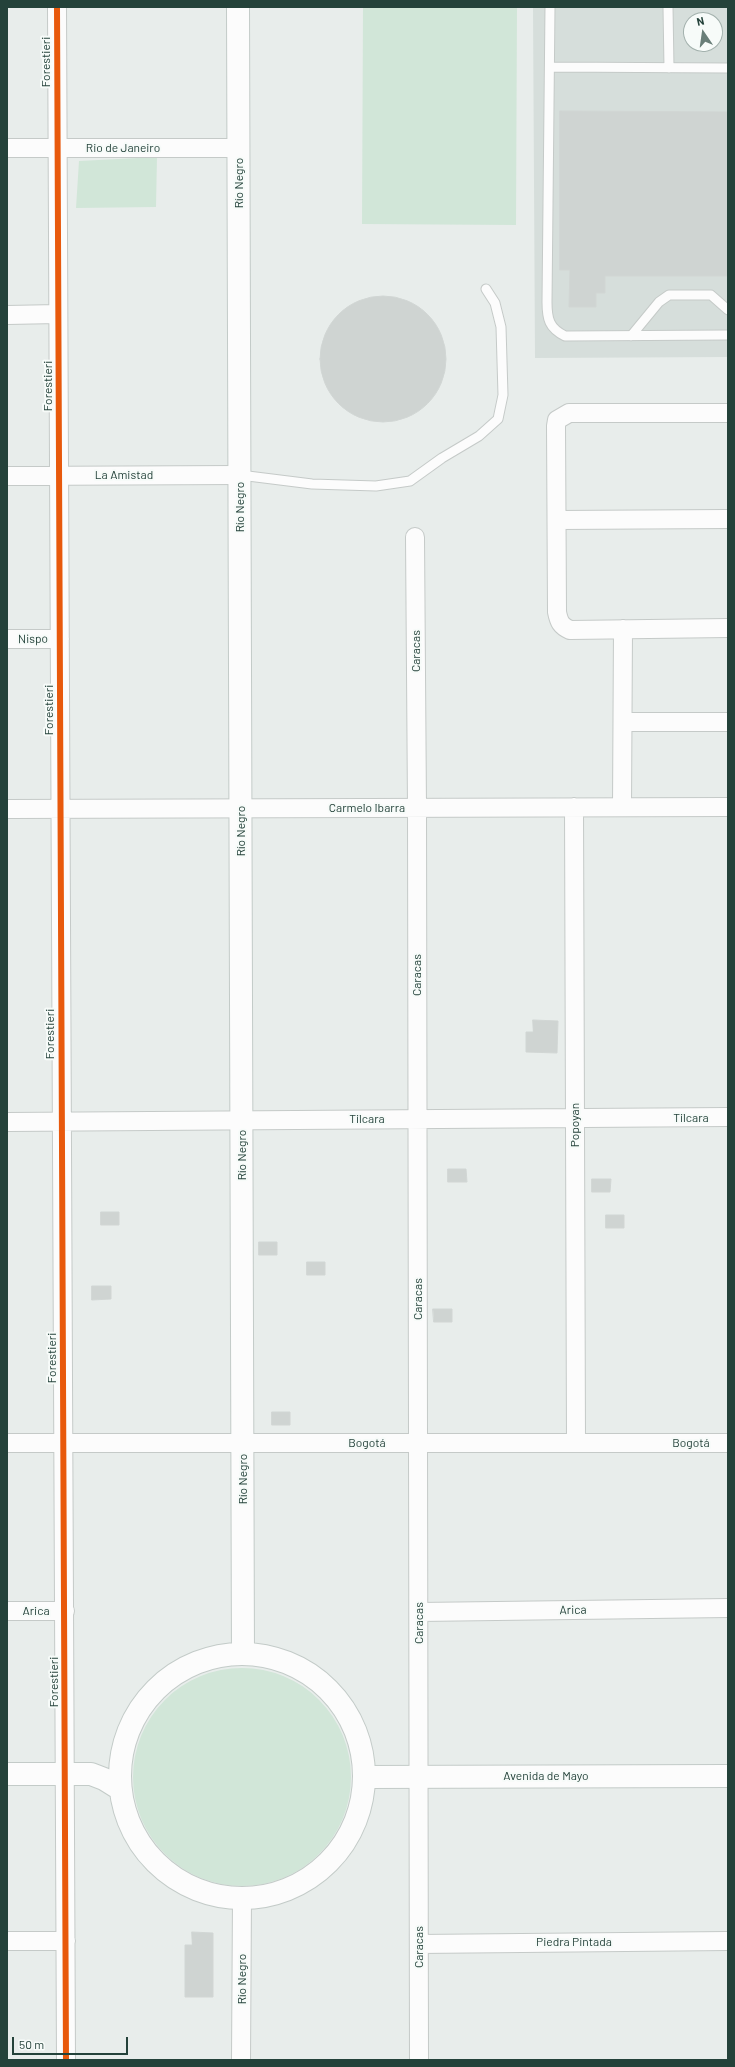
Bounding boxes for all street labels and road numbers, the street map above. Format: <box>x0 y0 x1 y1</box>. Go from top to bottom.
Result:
street label: Forestieri <box>39 37 53 87</box>
street label: Rio de Janeiro <box>86 141 160 155</box>
street label: Río Negro <box>232 158 246 208</box>
street label: Forestieri <box>41 361 55 411</box>
street label: La Amistad <box>95 468 153 482</box>
street label: Río Negro <box>233 482 247 532</box>
street label: Caracas <box>409 630 423 672</box>
street label: Nispo <box>18 632 48 646</box>
street label: Forestieri <box>42 685 56 735</box>
street label: Carmelo Ibarra <box>329 801 405 815</box>
street label: Río Negro <box>234 806 248 856</box>
street label: Caracas <box>410 954 424 996</box>
street label: Forestieri <box>43 1009 57 1059</box>
street label: Popoyan <box>568 1103 582 1147</box>
street label: Tilcara <box>673 1111 709 1125</box>
street label: Tilcara <box>349 1112 385 1126</box>
street label: Río Negro <box>235 1130 249 1180</box>
street label: Caracas <box>411 1278 425 1320</box>
street label: Forestieri <box>45 1333 59 1383</box>
street label: Bogotá <box>348 1436 386 1450</box>
street label: Bogotá <box>672 1436 710 1450</box>
street label: Río Negro <box>236 1454 250 1504</box>
street label: Caracas <box>412 1602 426 1644</box>
street label: Arica <box>559 1603 587 1617</box>
street label: Arica <box>22 1604 50 1618</box>
street label: Forestieri <box>47 1657 61 1707</box>
street label: Avenida de Mayo <box>503 1769 589 1783</box>
street label: Caracas <box>412 1926 426 1968</box>
street label: Piedra Pintada <box>536 1935 612 1949</box>
street label: Río Negro <box>235 1954 249 2004</box>

